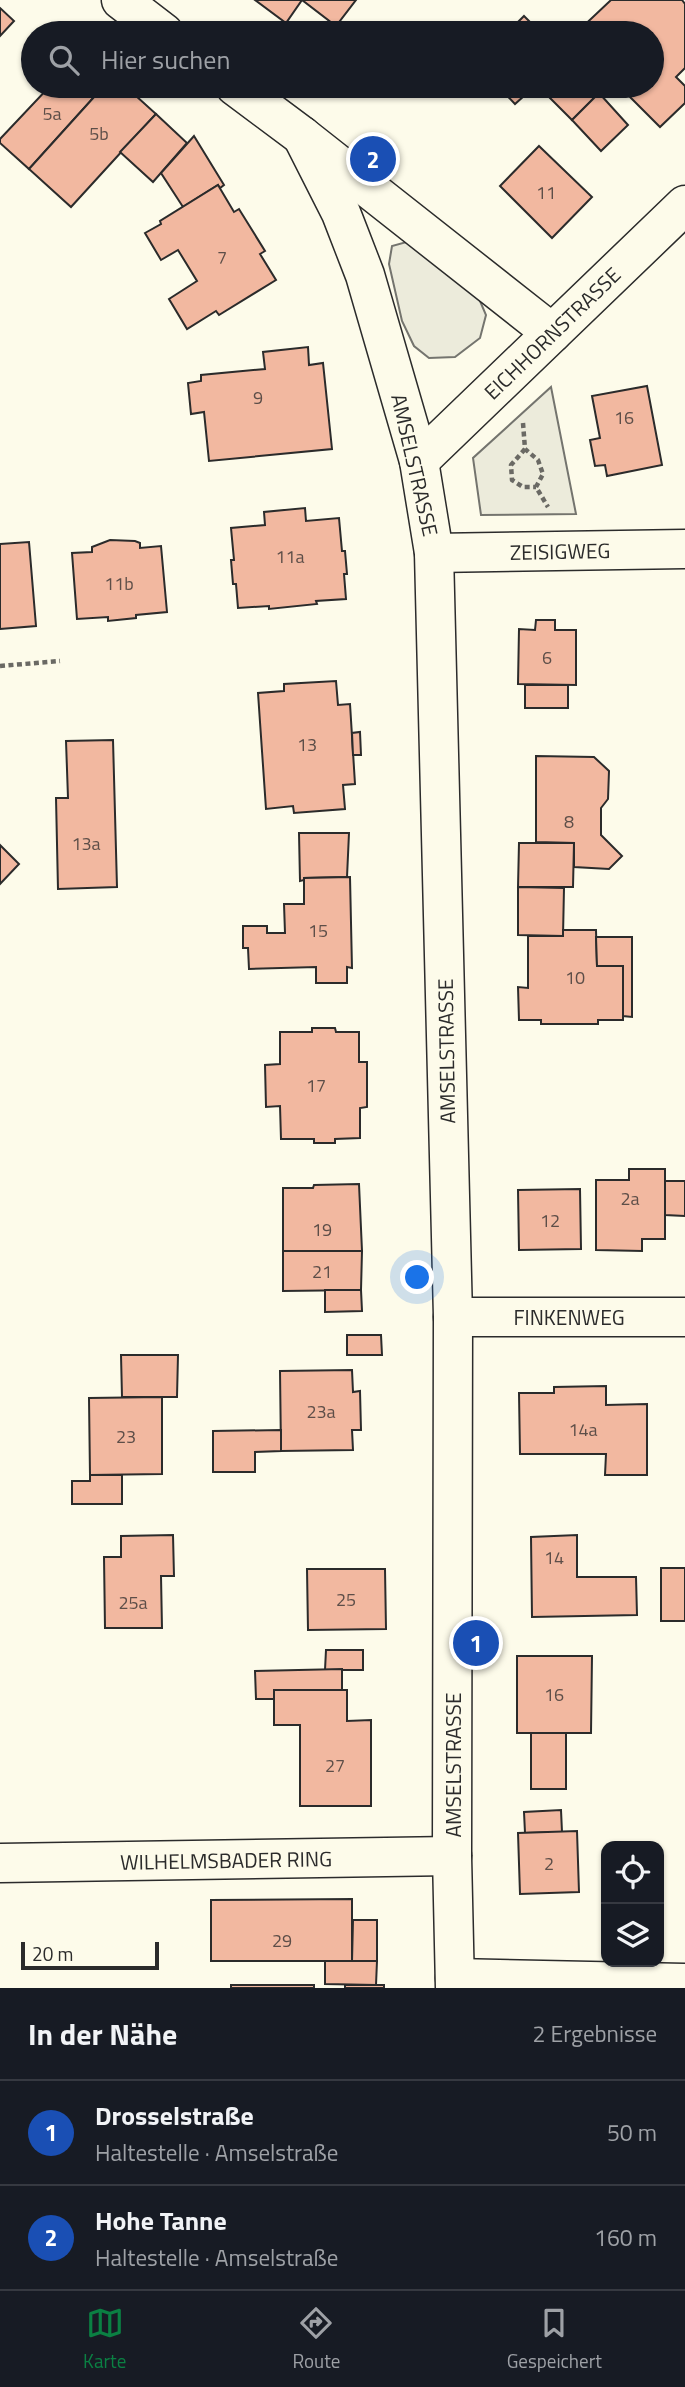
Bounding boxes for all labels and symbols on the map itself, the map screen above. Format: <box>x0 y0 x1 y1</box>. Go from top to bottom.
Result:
house number: 5a <box>42 100 62 127</box>
house number: 5b <box>89 120 109 147</box>
pin: 2 <box>350 133 396 185</box>
house number: 11 <box>536 179 556 206</box>
house number: 7 <box>217 244 227 271</box>
street label: EICHHORNSTRASSE <box>476 259 628 407</box>
house number: 9 <box>253 384 263 411</box>
street label: AMSELSTRASSE <box>383 391 447 539</box>
house number: 16 <box>614 404 634 431</box>
street label: ZEISIGWEG <box>509 534 611 568</box>
house number: 11a <box>275 543 305 570</box>
house number: 11b <box>104 570 134 597</box>
house number: 6 <box>542 644 552 671</box>
house number: 13 <box>297 731 317 758</box>
house number: 8 <box>564 808 574 835</box>
house number: 13a <box>71 830 101 857</box>
house number: 15 <box>308 917 328 944</box>
house number: 10 <box>565 964 585 991</box>
street label: AMSELSTRASSE <box>429 978 463 1124</box>
house number: 17 <box>306 1072 326 1099</box>
house number: 2a <box>620 1185 640 1212</box>
house number: 12 <box>540 1207 560 1234</box>
house number: 19 <box>312 1216 332 1243</box>
house number: 21 <box>312 1258 332 1285</box>
your location <box>400 1260 434 1294</box>
street label: FINKENWEG <box>513 1301 625 1333</box>
house number: 23a <box>306 1398 336 1425</box>
house number: 14a <box>568 1416 598 1443</box>
house number: 23 <box>116 1423 136 1450</box>
house number: 14 <box>544 1544 564 1571</box>
house number: 25 <box>336 1586 356 1613</box>
house number: 25a <box>118 1589 148 1616</box>
pin: 1 <box>453 1617 499 1669</box>
house number: 16 <box>544 1681 564 1708</box>
street label: AMSELSTRASSE <box>437 1692 469 1838</box>
house number: 27 <box>325 1752 345 1779</box>
street label: WILHELMSBADER RING <box>120 1842 332 1878</box>
house number: 2 <box>544 1850 554 1877</box>
house number: 29 <box>272 1927 292 1954</box>
scale bar <box>21 1939 159 1971</box>

